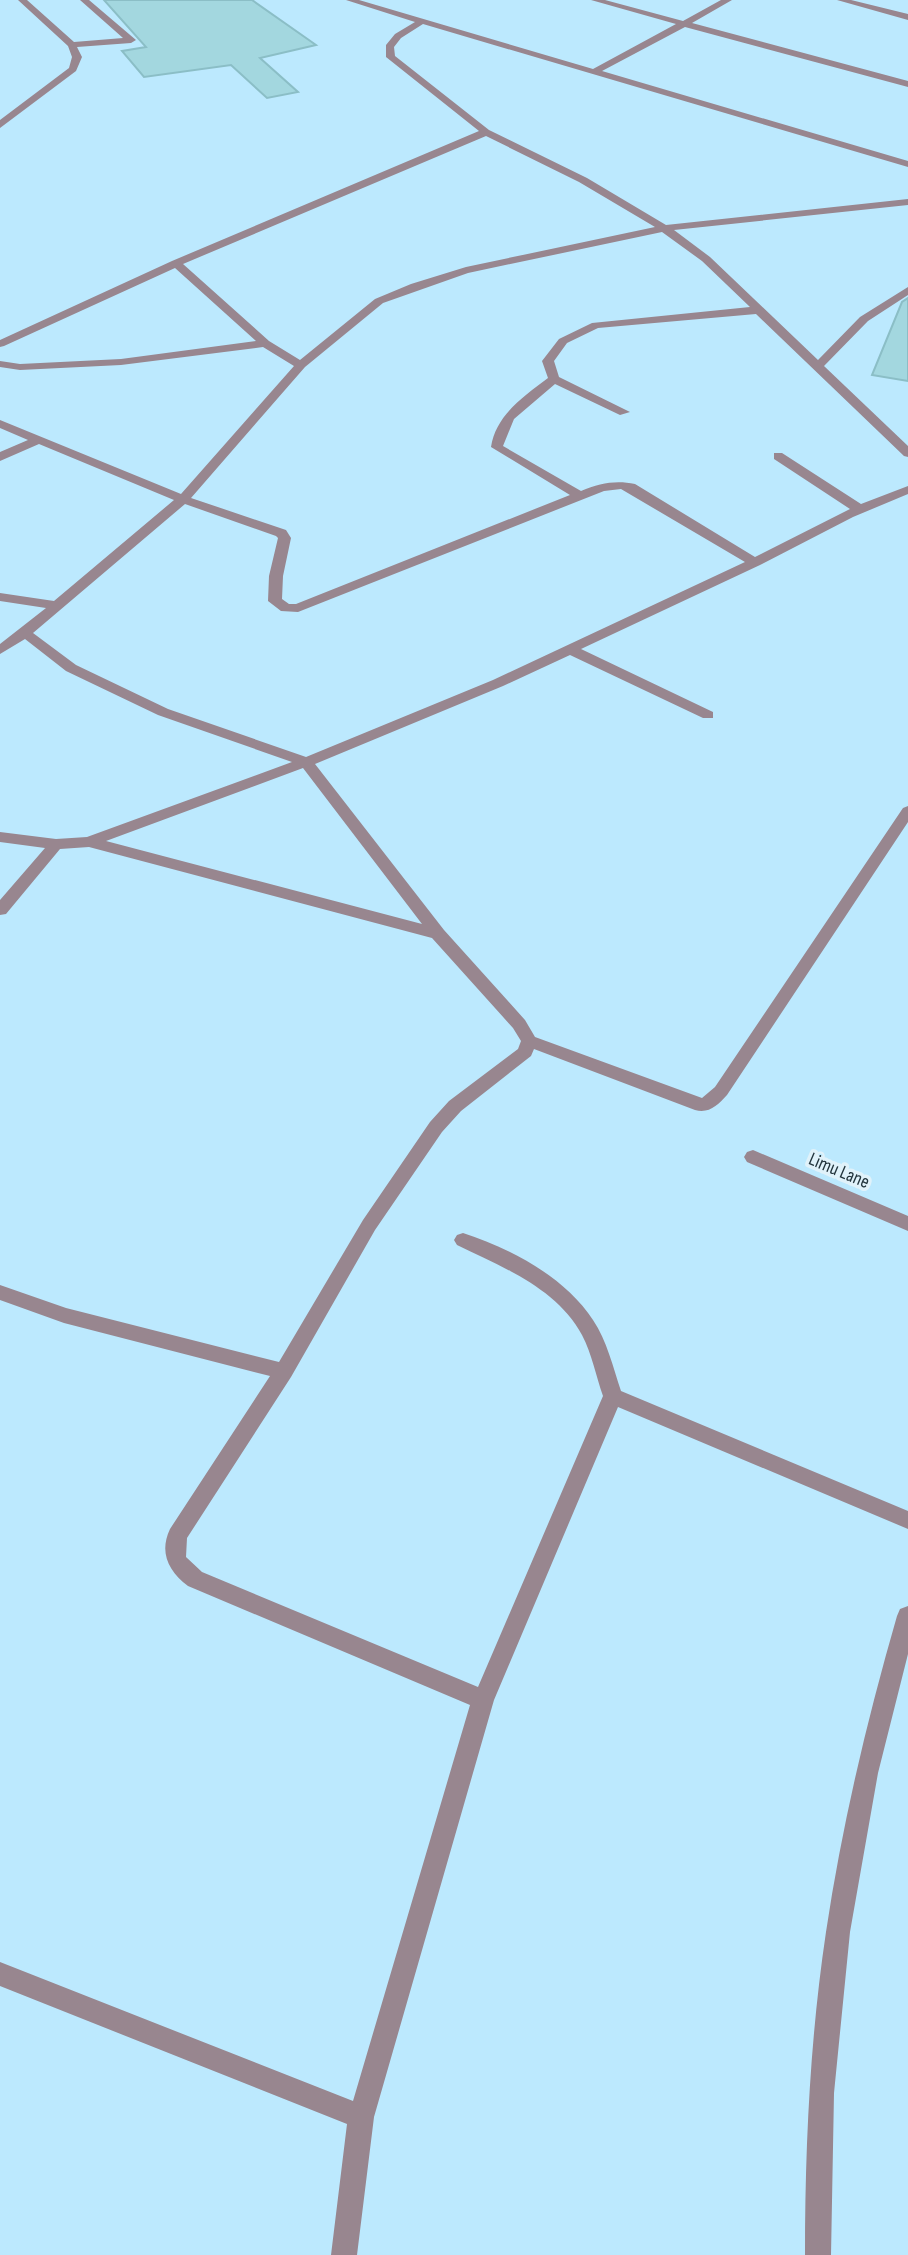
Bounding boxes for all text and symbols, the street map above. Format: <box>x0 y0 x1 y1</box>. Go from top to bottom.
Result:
street label: Limu Lane <box>805 1148 873 1194</box>

